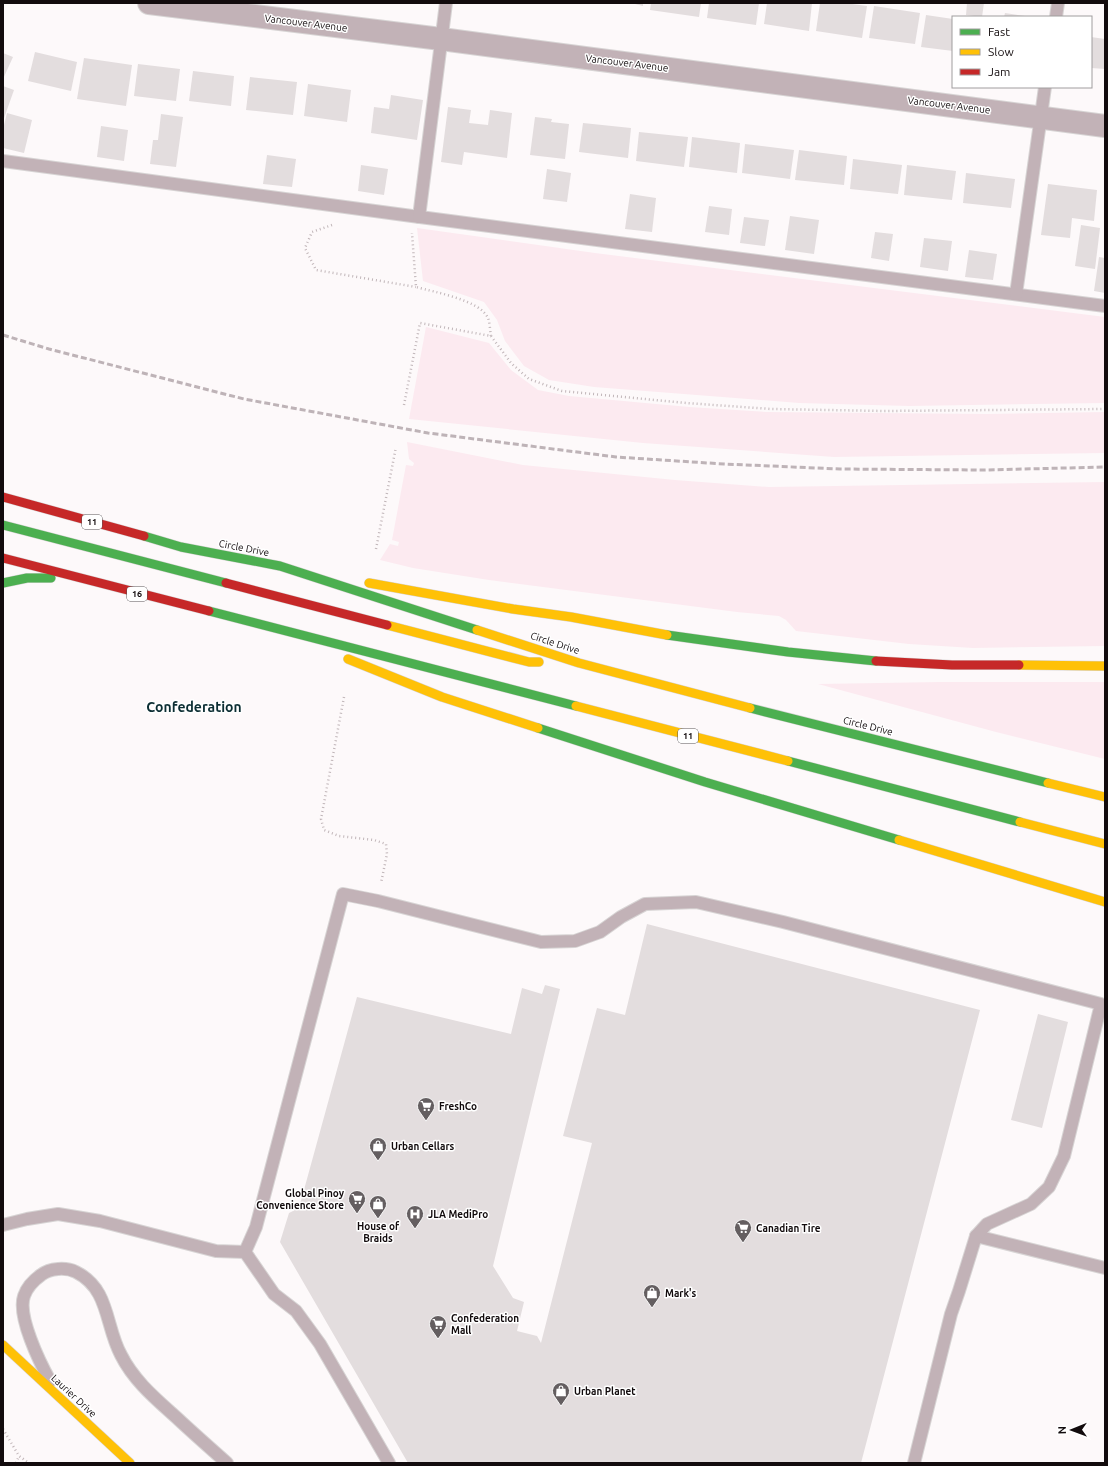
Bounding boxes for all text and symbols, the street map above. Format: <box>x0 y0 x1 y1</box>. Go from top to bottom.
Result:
street label: Vancouver Avenue <box>264 12 348 34</box>
legend <box>952 16 1092 88</box>
text: Fast <box>988 25 1010 38</box>
text: Slow <box>988 45 1014 58</box>
street label: Vancouver Avenue <box>585 52 669 74</box>
text: Jam <box>988 65 1010 78</box>
street label: Vancouver Avenue <box>907 94 991 116</box>
road number: 11 <box>82 515 102 529</box>
street label: Circle Drive <box>218 538 270 558</box>
road number: 16 <box>127 587 147 601</box>
street label: Circle Drive <box>529 630 581 656</box>
district label: Confederation <box>146 699 242 715</box>
street label: Circle Drive <box>842 714 894 738</box>
road number: 11 <box>678 729 698 743</box>
supermarket icon: FreshCo <box>416 1096 436 1121</box>
place label: FreshCo <box>439 1101 477 1112</box>
shop icon: Urban Cellars <box>368 1136 388 1161</box>
place label: Urban Cellars <box>391 1141 455 1152</box>
place label: Global Pinoy Convenience Store <box>256 1188 345 1211</box>
supermarket icon: Global Pinoy Convenience Store <box>347 1189 367 1214</box>
shop icon: House of Braids <box>368 1194 388 1219</box>
hospital icon: JLA MediPro <box>405 1204 425 1229</box>
place label: JLA MediPro <box>428 1209 488 1220</box>
supermarket icon: Canadian Tire <box>733 1218 753 1243</box>
place label: House of Braids <box>357 1221 400 1244</box>
place label: Canadian Tire <box>756 1223 821 1234</box>
shop icon: Mark's <box>642 1283 662 1308</box>
place label: Mark's <box>665 1288 697 1299</box>
place label: Confederation Mall <box>451 1313 519 1336</box>
supermarket icon: Confederation Mall <box>428 1314 448 1339</box>
street label: Laurier Drive <box>49 1372 99 1420</box>
shop icon: Urban Planet <box>551 1381 571 1406</box>
place label: Urban Planet <box>574 1386 636 1397</box>
north arrow <box>1052 1410 1092 1450</box>
text: N <box>1056 1426 1068 1434</box>

